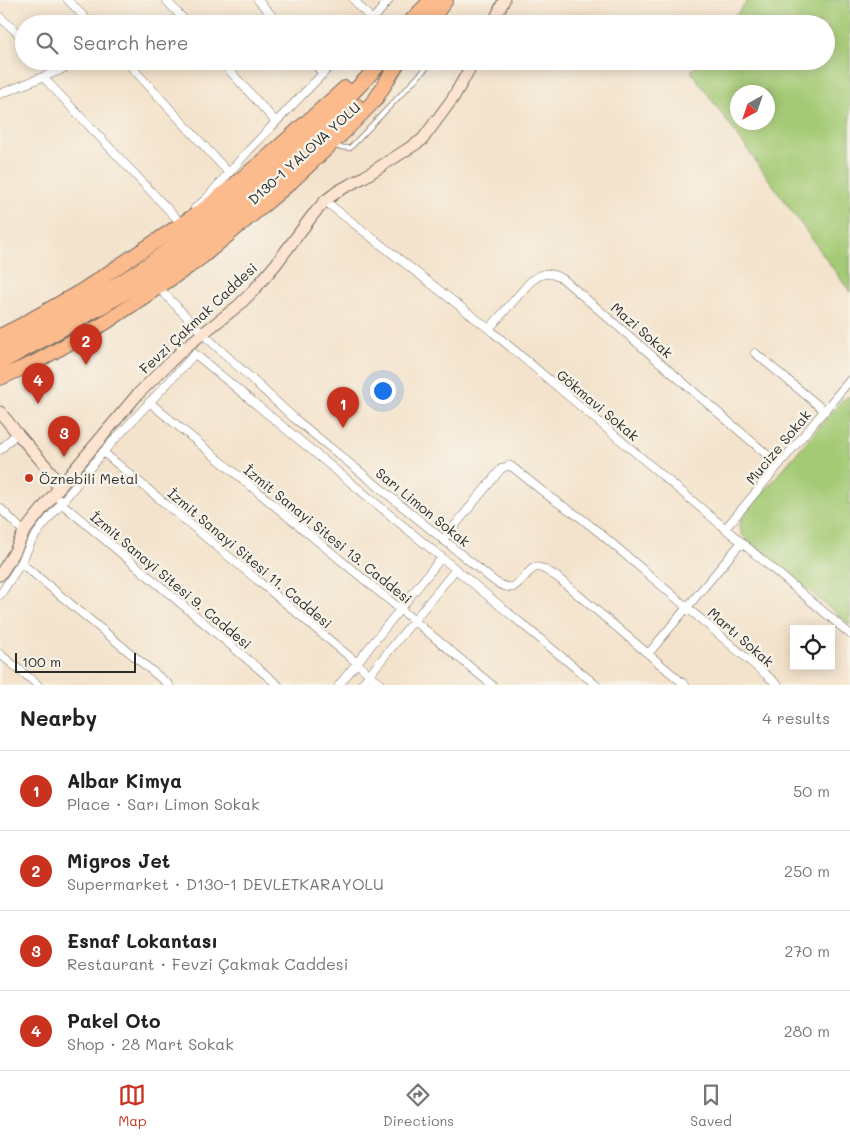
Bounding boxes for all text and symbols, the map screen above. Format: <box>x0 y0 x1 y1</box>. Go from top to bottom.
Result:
search box <box>15 15 835 70</box>
icon: search <box>33 29 61 57</box>
text: Search here <box>73 30 189 55</box>
north arrow <box>730 85 775 130</box>
street label: D130-1 YALOVA YOLU <box>244 98 364 208</box>
street label: Fevzi Çakmak Caddesi <box>135 258 261 378</box>
street label: Mazi Sokak <box>607 298 677 362</box>
pin: 2 <box>70 324 102 365</box>
pin: 4 <box>22 363 54 404</box>
street label: Gökmavi Sokak <box>553 365 643 445</box>
your location <box>370 378 396 404</box>
pin: 1 <box>327 387 359 428</box>
street label: Mucize Sokak <box>741 406 815 488</box>
pin: 3 <box>48 416 80 457</box>
street label: İzmit Sanayi Sitesi 13. Caddesi <box>240 460 416 608</box>
street label: Sarı Limon Sokak <box>372 463 474 551</box>
place label: Öznebili Metal <box>39 469 138 488</box>
marker: Öznebili Metal <box>23 472 35 484</box>
street label: İzmit Sanayi Sitesi 11. Caddesi <box>164 484 336 632</box>
street label: İzmit Sanayi Sitesi 9. Caddesi <box>86 507 256 653</box>
street label: Martı Sokak <box>704 603 778 671</box>
map controls <box>790 625 835 670</box>
button: locate <box>790 625 835 670</box>
scale bar <box>15 650 136 673</box>
text: 100 m <box>22 652 61 671</box>
text: Nearby <box>20 704 97 731</box>
text: 4 results <box>762 707 830 728</box>
text: Albar Kimya <box>67 768 182 793</box>
text: 1 <box>32 780 40 801</box>
text: 50 m <box>793 780 830 801</box>
text: Place · Sarı Limon Sokak <box>67 793 259 814</box>
text: Migros Jet <box>67 848 170 873</box>
text: 2 <box>32 860 40 881</box>
text: 250 m <box>784 860 830 881</box>
text: Supermarket · D130-1 DEVLETKARAYOLU <box>67 873 384 894</box>
text: Esnaf Lokantası <box>67 928 218 953</box>
text: 3 <box>31 940 41 961</box>
text: 270 m <box>784 940 830 961</box>
text: Restaurant · Fevzi Çakmak Caddesi <box>67 953 349 974</box>
text: Pakel Oto <box>67 1008 161 1033</box>
text: 4 <box>31 1020 41 1041</box>
text: 280 m <box>784 1020 830 1041</box>
text: Shop · 28 Mart Sokak <box>67 1033 234 1054</box>
tab: Map <box>118 1081 147 1130</box>
tab: Directions <box>383 1081 454 1130</box>
tab: Saved <box>690 1081 732 1130</box>

